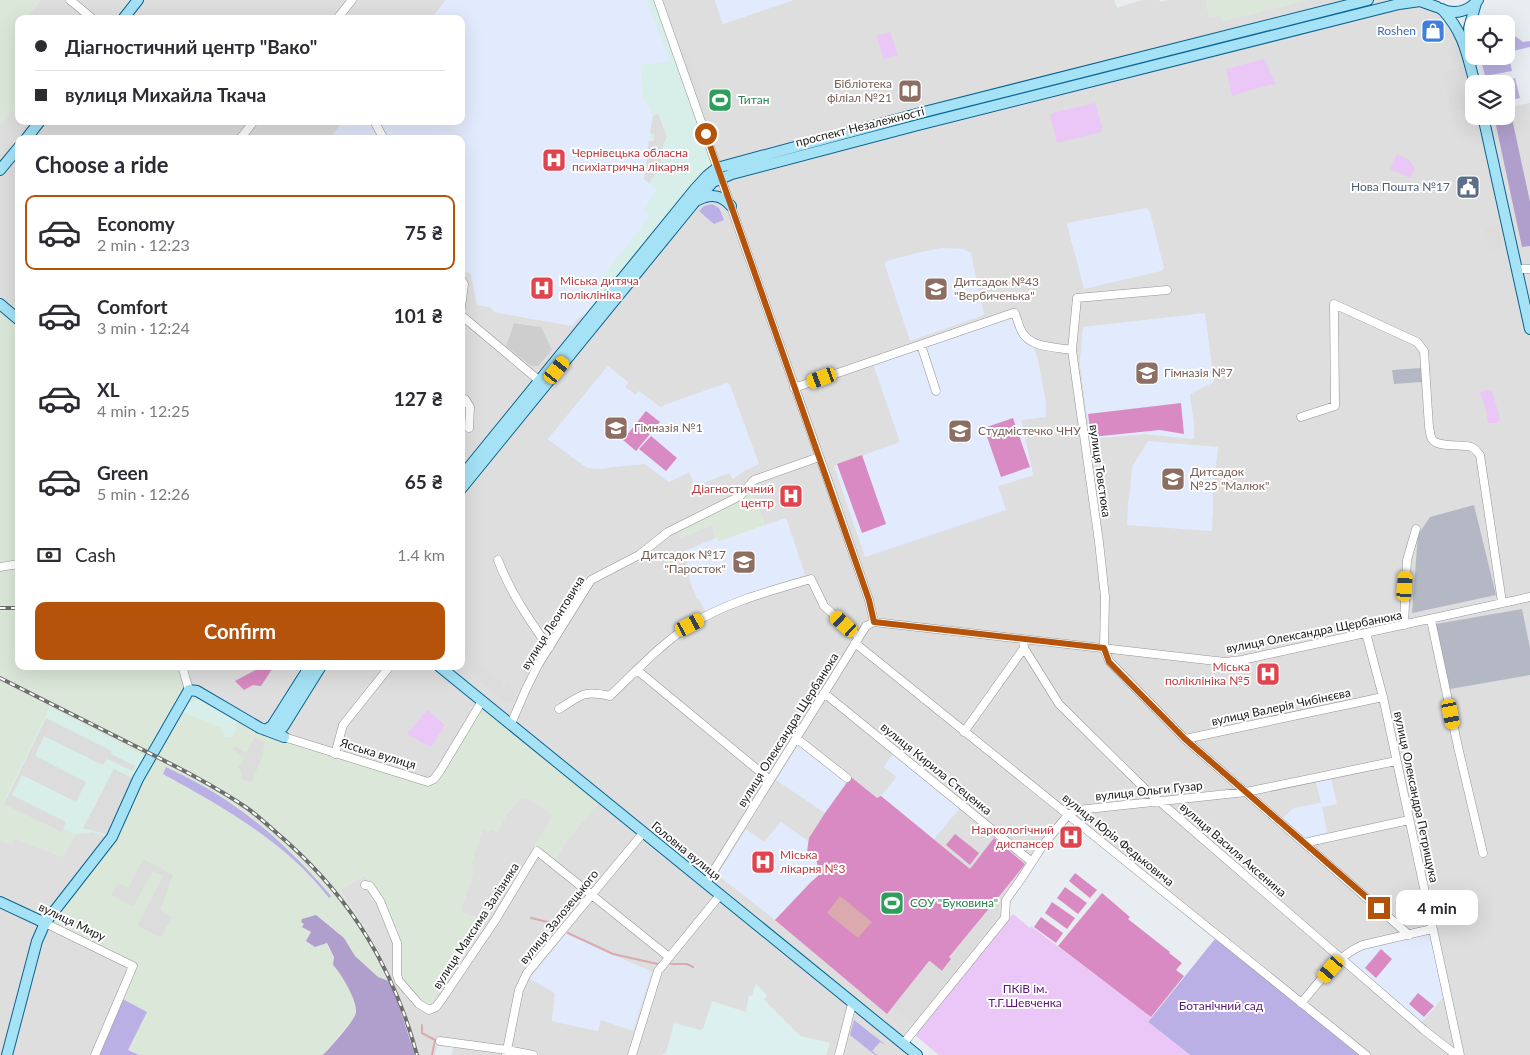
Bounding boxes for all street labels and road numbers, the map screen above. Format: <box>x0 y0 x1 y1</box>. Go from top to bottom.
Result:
street label: проспект Незалежності <box>794 103 926 150</box>
street label: вулиця Товстюка <box>1087 424 1114 518</box>
street label: вулиця Леонтовича <box>518 573 587 672</box>
street label: вулиця Олександра Щербанюка <box>1225 607 1403 656</box>
street label: вулиця Олександра Щербанюка <box>734 650 841 810</box>
street label: вулиця Валерія Чибінєєва <box>1210 684 1352 729</box>
street label: вулиця Олександра Петрищука <box>1391 710 1442 884</box>
street label: вулиця Кирила Стеценка <box>878 719 995 818</box>
street label: Ясська вулиця <box>337 735 418 772</box>
street label: вулиця Ольги Гузар <box>1095 777 1204 804</box>
street label: вулиця Юрія Федьковича <box>1060 790 1177 889</box>
street label: вулиця Василя Аксенина <box>1177 799 1290 900</box>
street label: Головна вулиця <box>649 818 724 883</box>
street label: вулиця Максима Залізняка <box>429 860 522 992</box>
street label: вулиця Залозецького <box>516 866 601 967</box>
street label: вулиця Миру <box>36 899 109 944</box>

